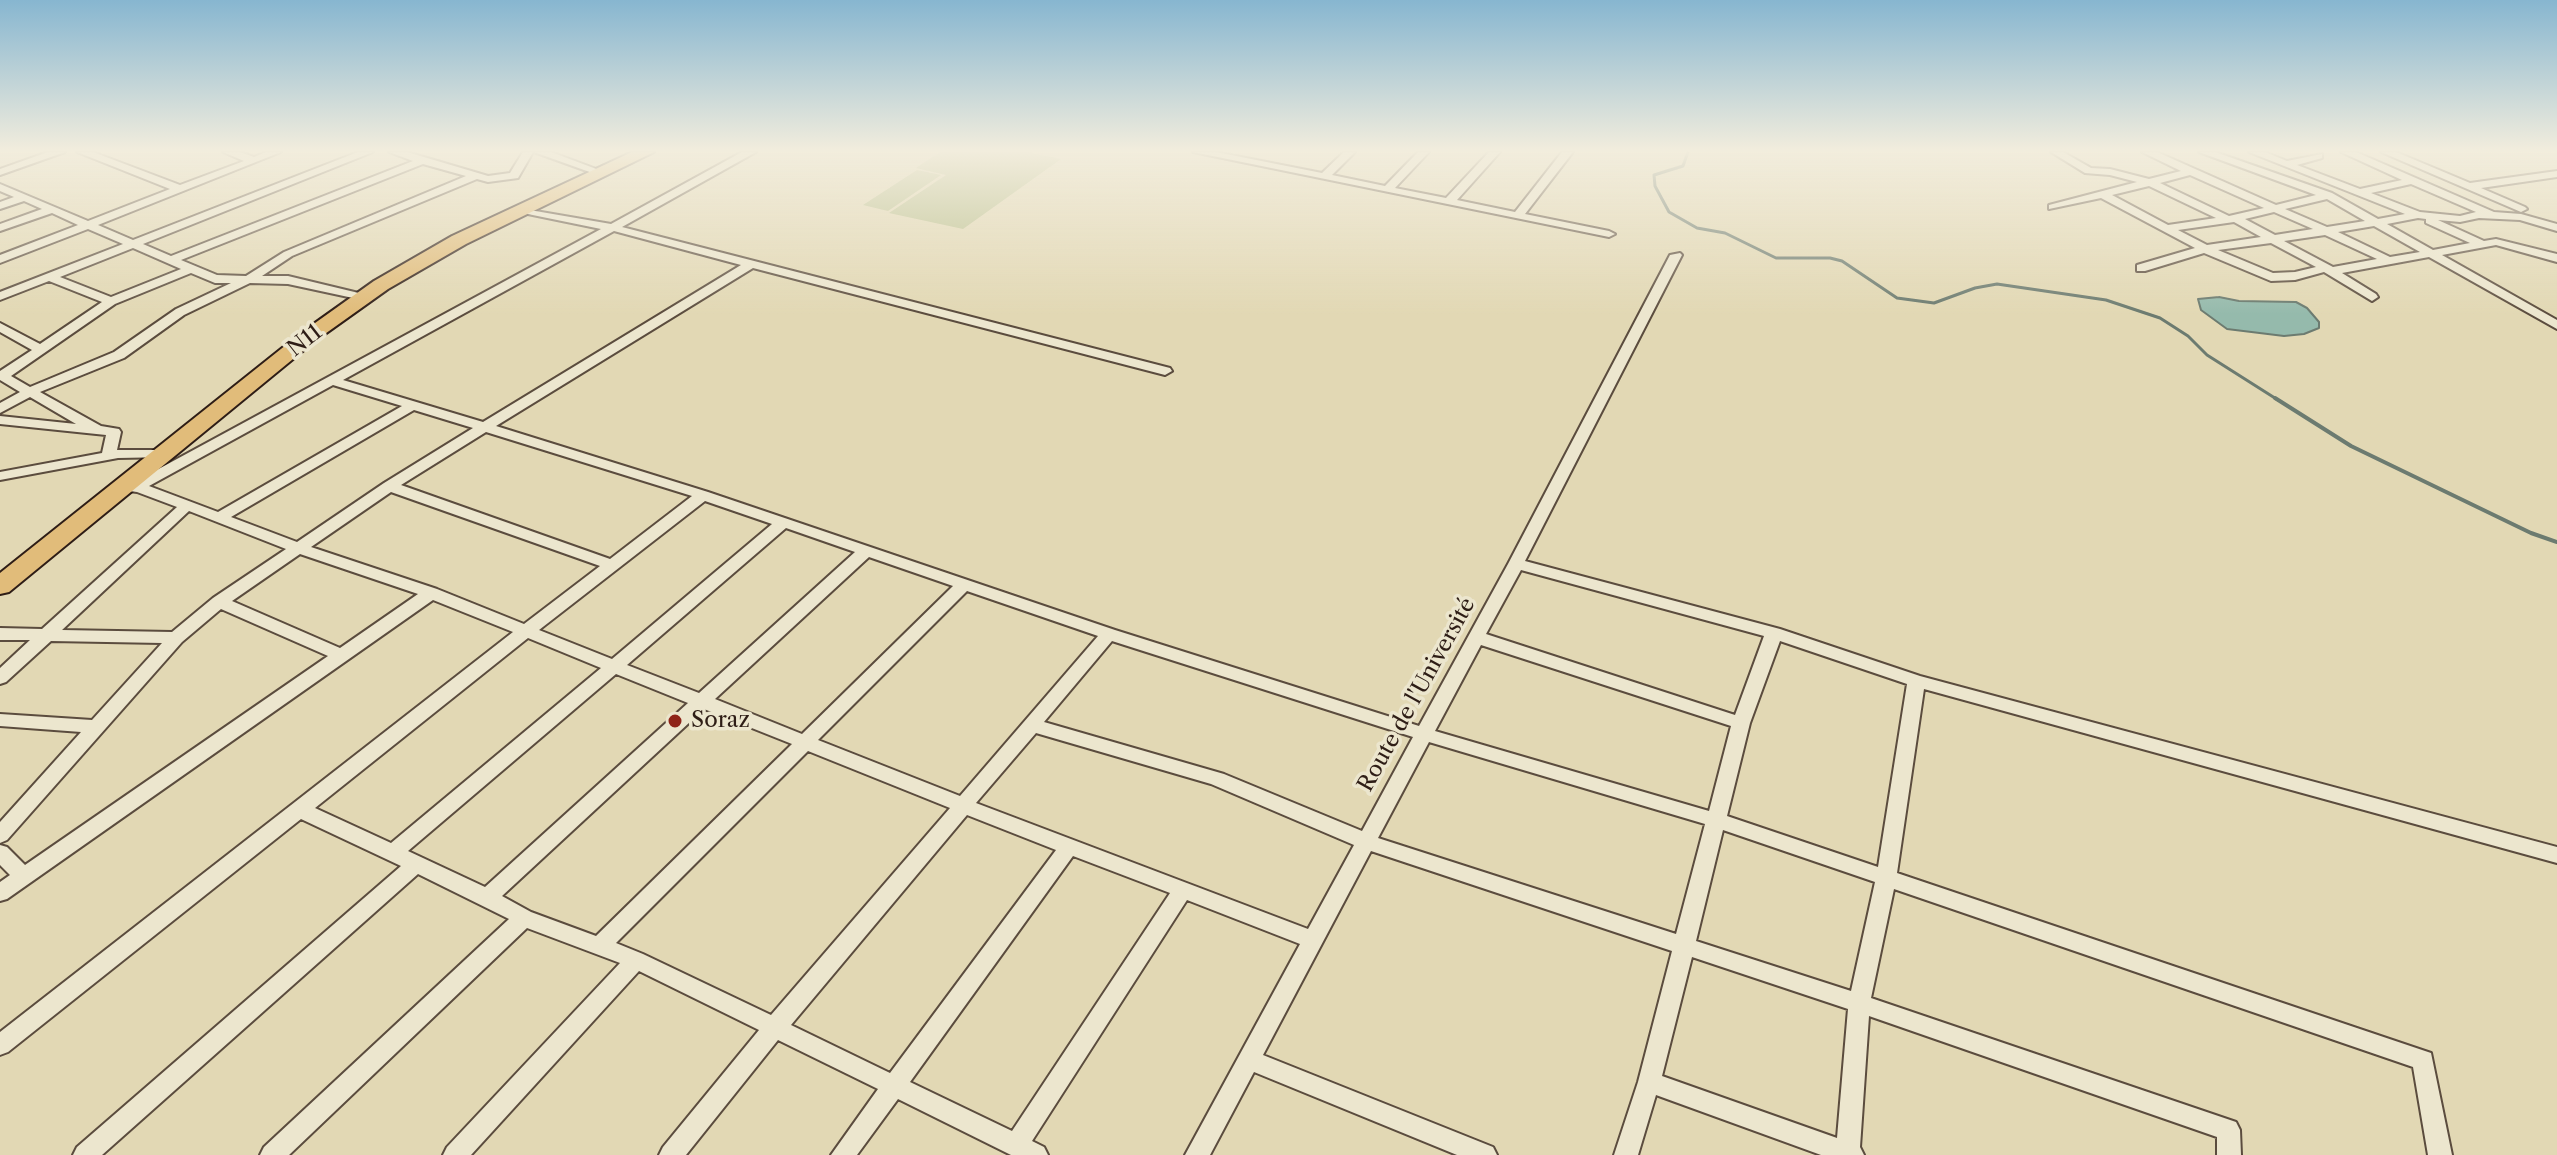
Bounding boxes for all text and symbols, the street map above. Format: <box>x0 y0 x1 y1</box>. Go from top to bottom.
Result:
street label: N11 <box>282 319 328 363</box>
street label: Route de l'Université <box>1353 593 1481 797</box>
place label: Soraz <box>691 708 750 734</box>
marker: Soraz <box>666 712 684 730</box>

